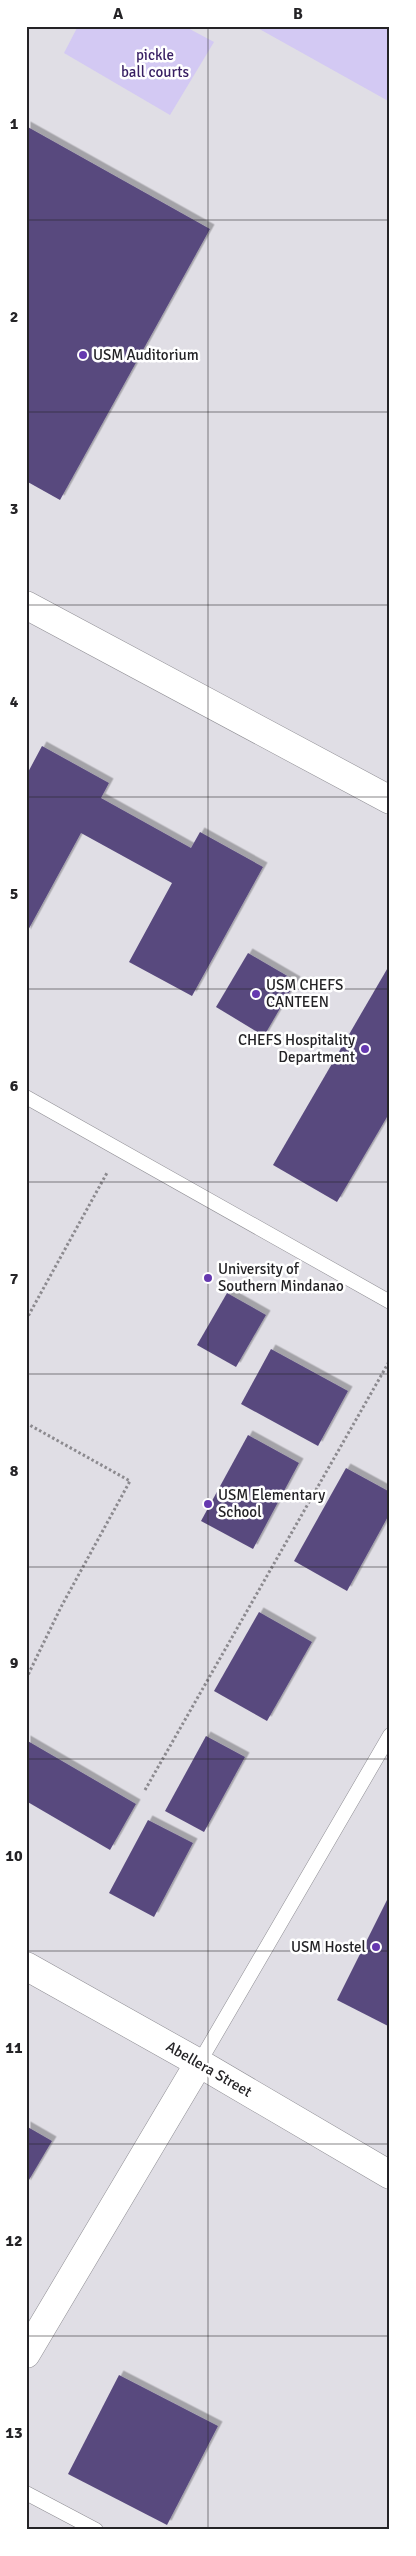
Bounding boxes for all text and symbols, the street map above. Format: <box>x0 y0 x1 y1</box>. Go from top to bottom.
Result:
text: A <box>113 4 124 24</box>
text: B <box>293 4 303 24</box>
park label: pickle ball courts <box>121 46 189 81</box>
text: 1 <box>10 114 19 134</box>
text: 2 <box>10 307 18 327</box>
place label: USM Auditorium <box>93 346 199 364</box>
marker: USM Auditorium <box>77 349 89 361</box>
text: 3 <box>10 499 18 519</box>
text: 4 <box>10 692 19 712</box>
text: 5 <box>10 884 18 904</box>
place label: USM CHEFS CANTEEN <box>266 976 343 1011</box>
marker: USM CHEFS CANTEEN <box>250 988 262 1000</box>
place label: CHEFS Hospitality Department <box>238 1031 355 1066</box>
marker: CHEFS Hospitality Department <box>359 1043 371 1055</box>
text: 6 <box>10 1076 19 1096</box>
place label: University of Southern Mindanao <box>218 1260 344 1295</box>
text: 7 <box>10 1269 19 1289</box>
marker: University of Southern Mindanao <box>202 1272 214 1284</box>
text: 8 <box>10 1461 19 1481</box>
place label: USM Elementary School <box>218 1486 325 1521</box>
marker: USM Elementary School <box>202 1498 214 1510</box>
text: 9 <box>10 1653 19 1673</box>
text: 10 <box>5 1846 23 1866</box>
place label: USM Hostel <box>291 1938 366 1956</box>
marker: USM Hostel <box>370 1941 382 1953</box>
street label: Abellera Street <box>163 2037 255 2101</box>
text: 11 <box>5 2038 23 2058</box>
text: 12 <box>5 2231 23 2251</box>
text: 13 <box>5 2423 23 2443</box>

